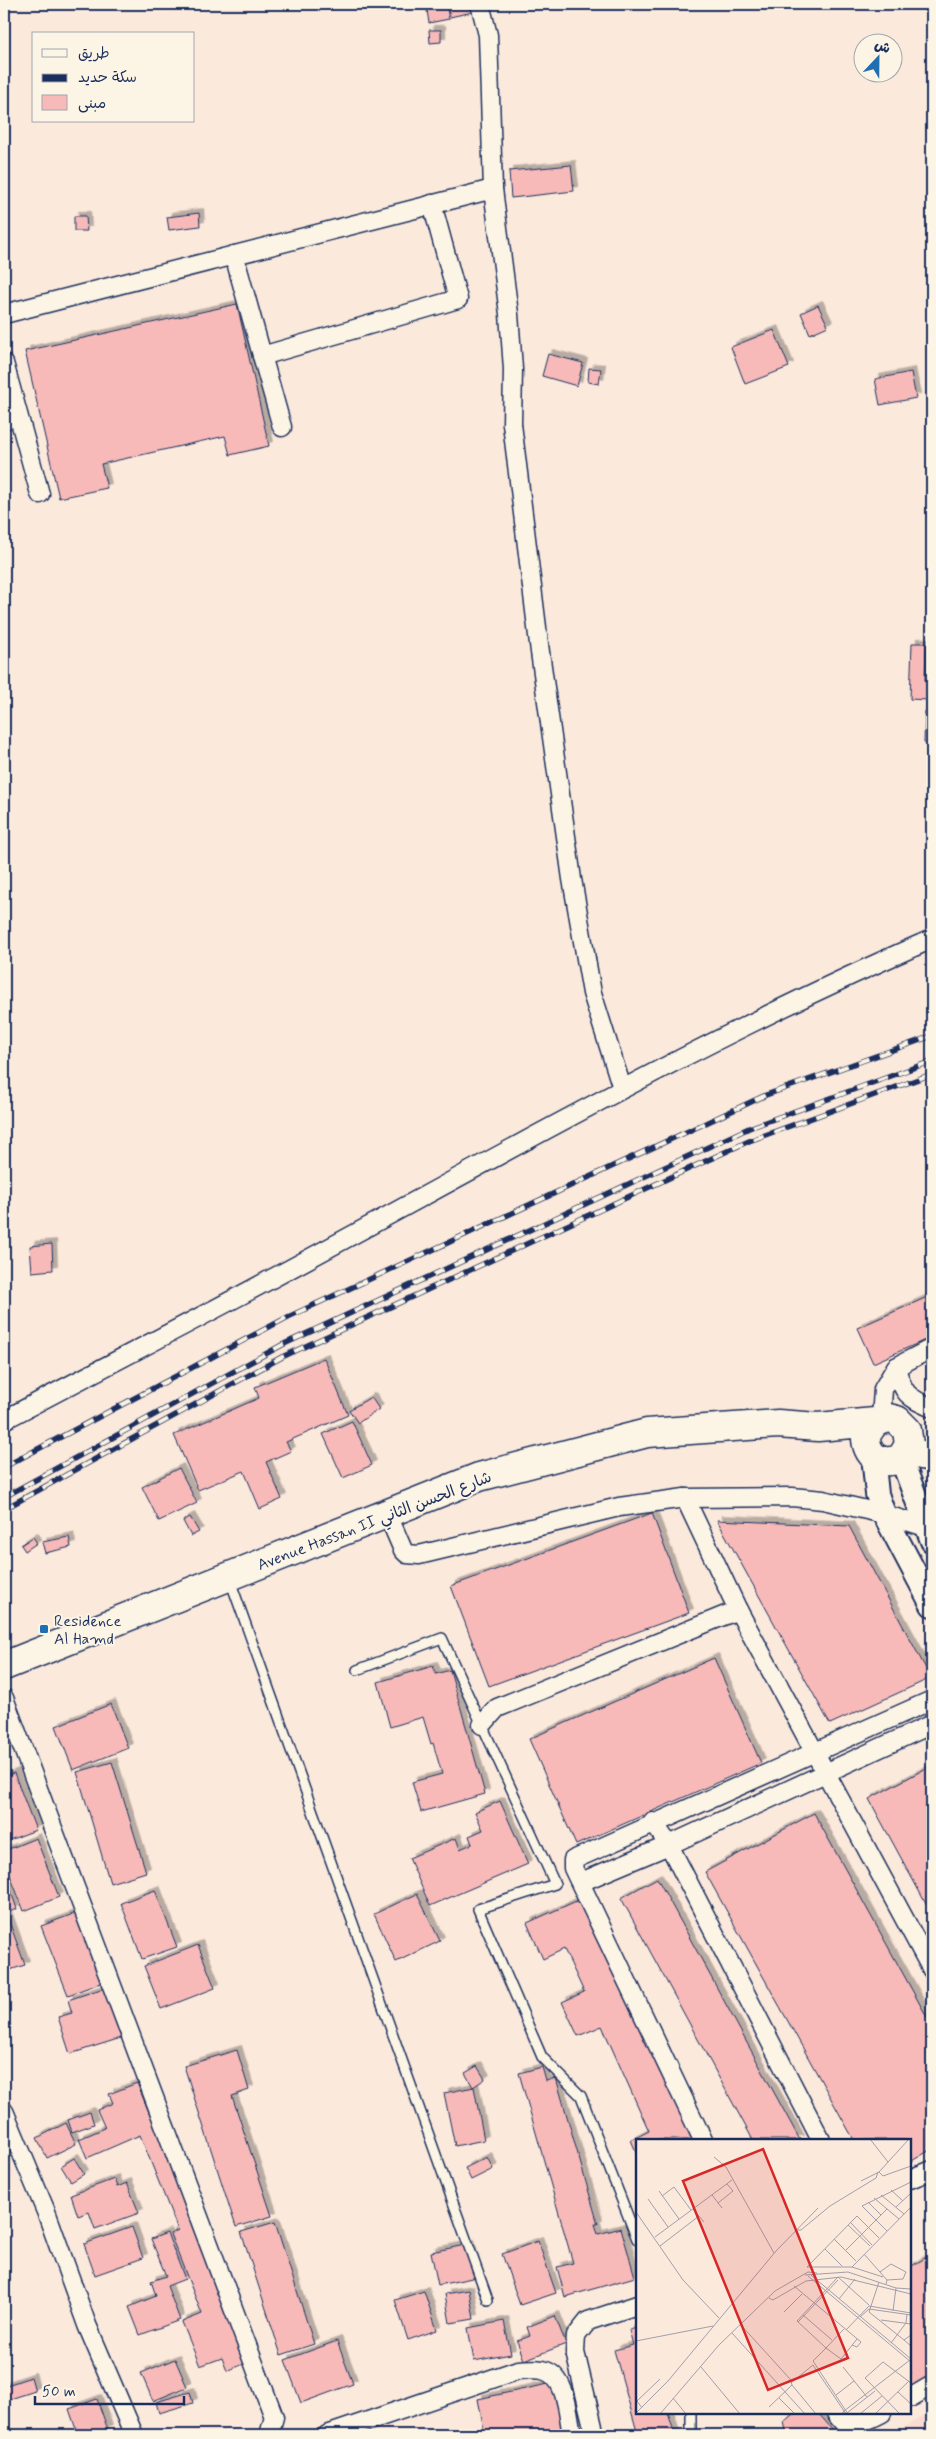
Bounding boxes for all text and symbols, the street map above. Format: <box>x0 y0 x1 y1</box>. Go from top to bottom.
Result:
legend <box>32 32 195 122</box>
north arrow <box>854 32 904 82</box>
text: ش <box>872 36 893 58</box>
text: طريق <box>78 44 110 64</box>
text: سكة حديد <box>78 68 137 88</box>
text: مبنى <box>78 94 106 114</box>
street label: Avenue Hassan II شارع الحسن الثاني <box>254 1467 496 1579</box>
place label: Residence Al Hamd <box>54 1611 121 1650</box>
marker: Residence Al Hamd <box>38 1623 50 1635</box>
inset map <box>636 2139 911 2414</box>
scale bar <box>35 2374 184 2406</box>
text: 50 m <box>42 2382 76 2402</box>

